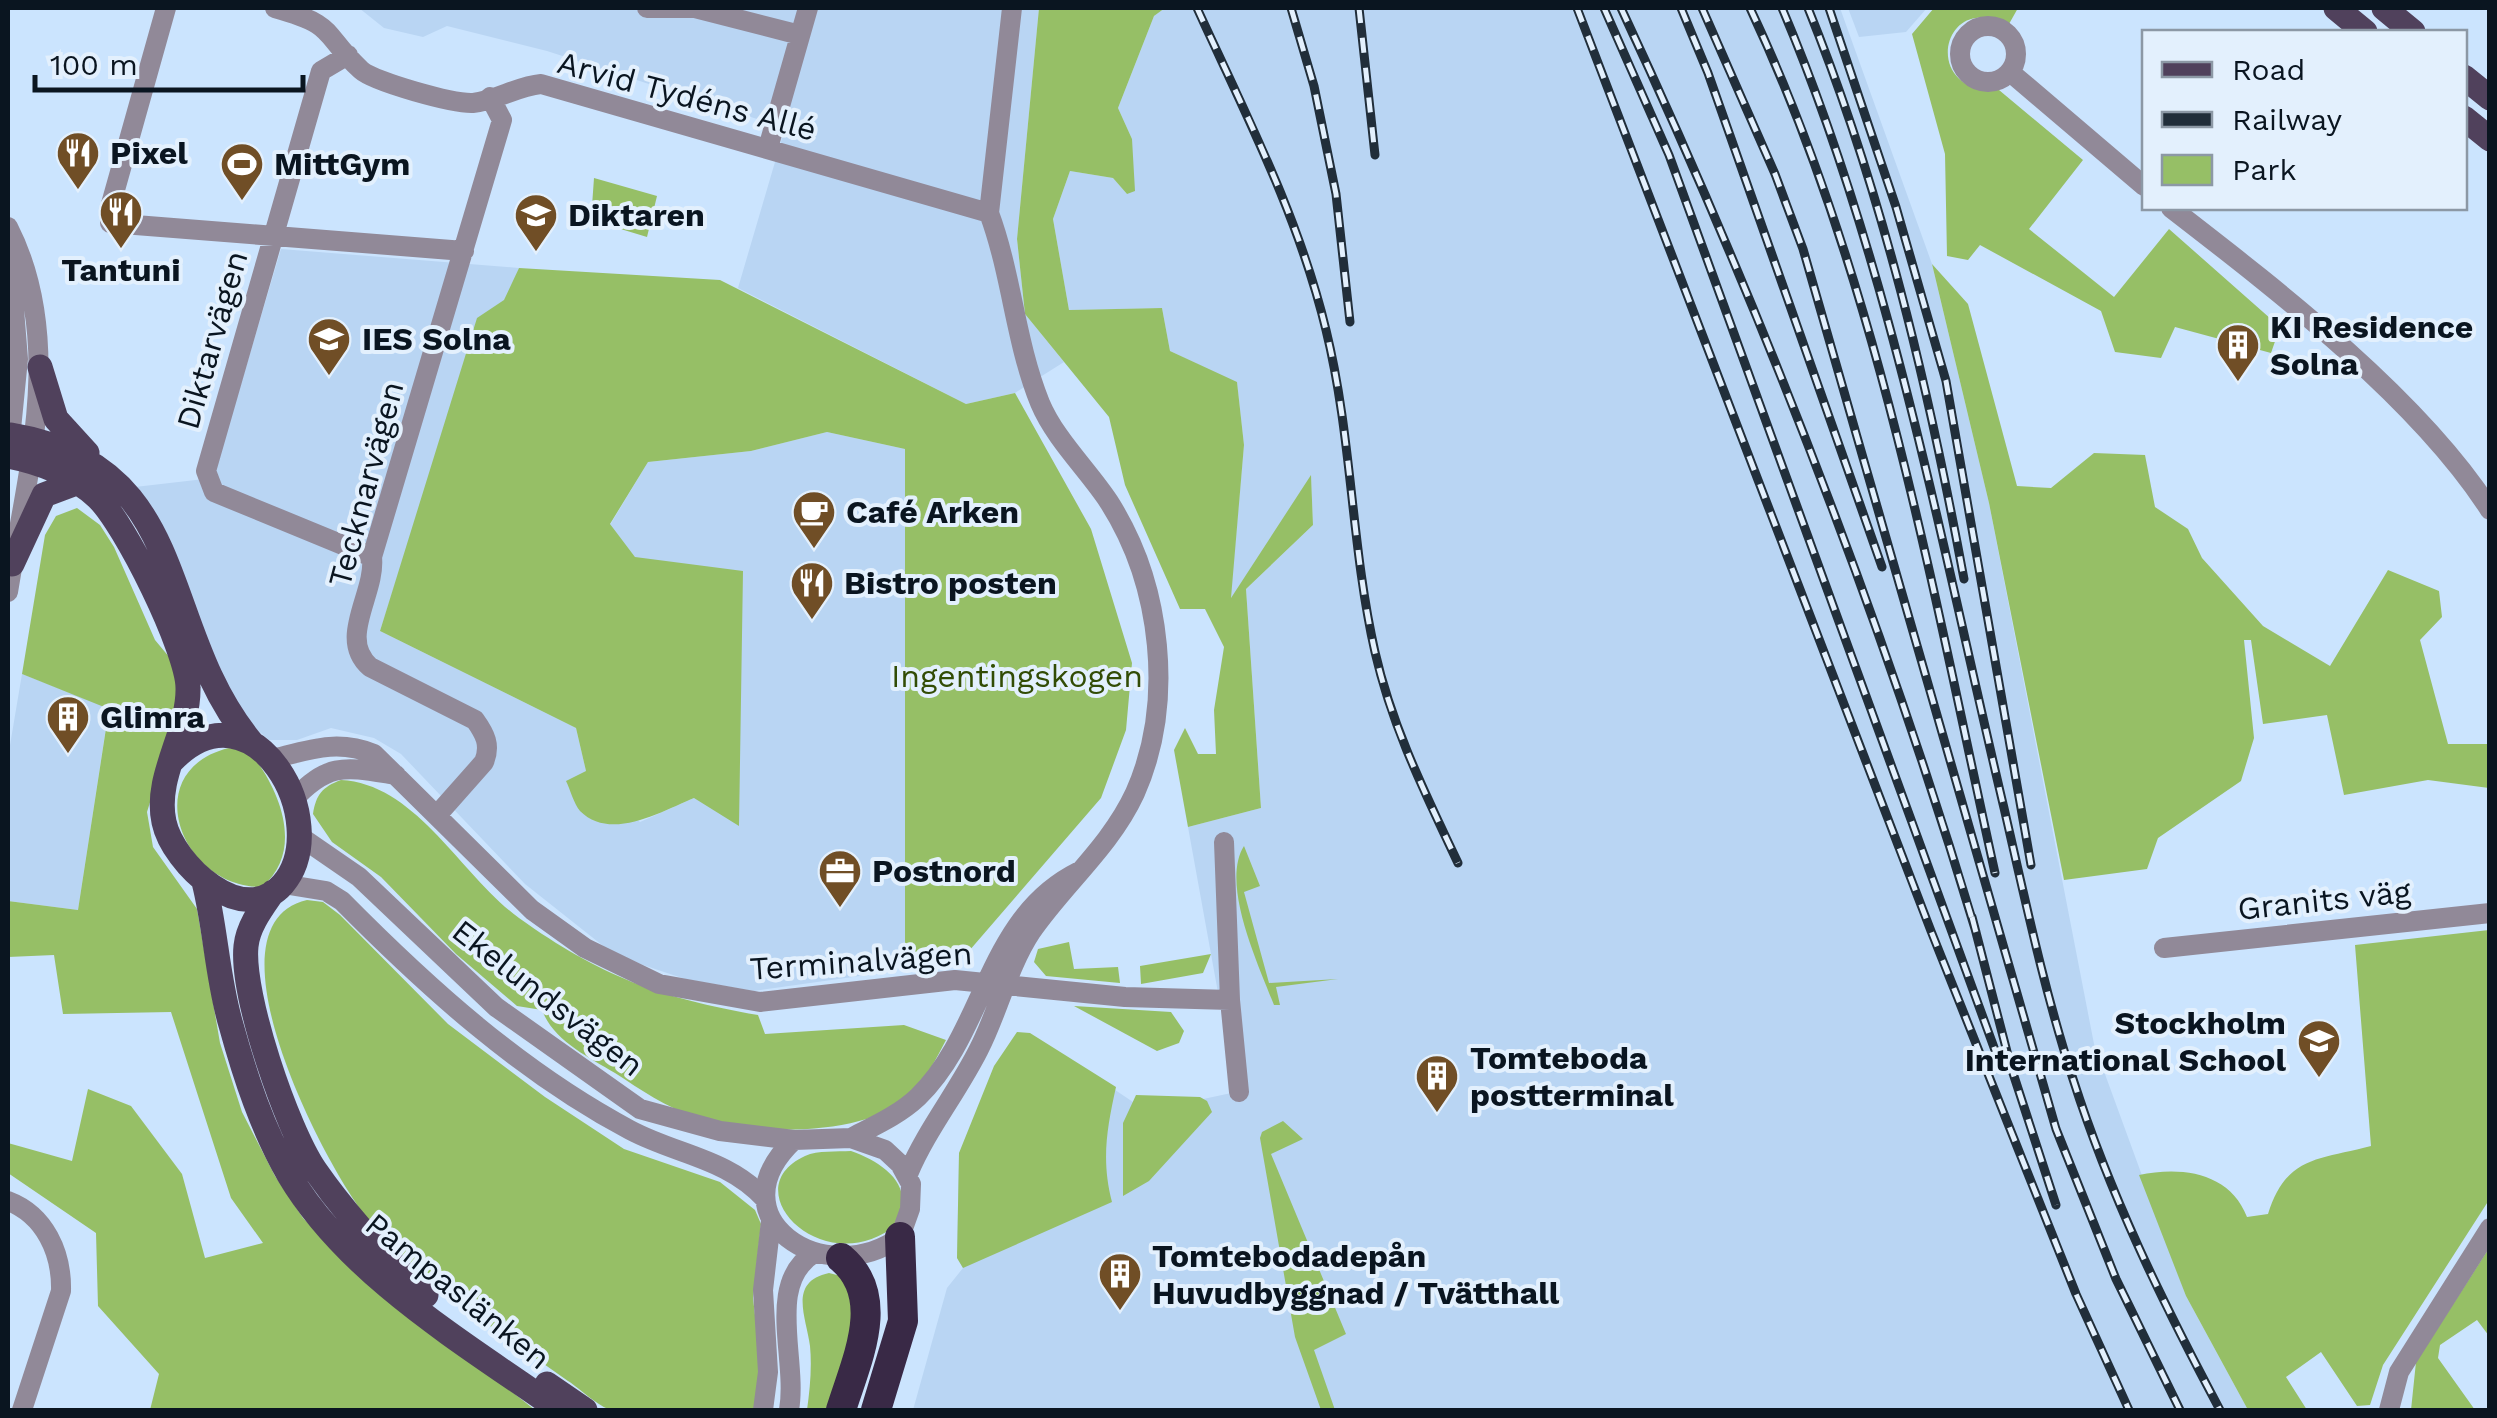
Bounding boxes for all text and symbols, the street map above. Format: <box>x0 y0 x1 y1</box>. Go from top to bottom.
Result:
scale bar <box>35 30 302 92</box>
legend <box>2142 30 2467 210</box>
street label: Arvid Tydéns Allé <box>553 43 821 149</box>
text: 100 m <box>50 47 138 82</box>
text: Road <box>2232 52 2305 87</box>
text: Railway <box>2232 102 2342 137</box>
restaurant icon: Pixel <box>55 130 101 191</box>
place label: Pixel <box>110 134 188 172</box>
sports icon: MittGym <box>219 141 265 202</box>
place label: MittGym <box>274 145 410 183</box>
text: Park <box>2232 152 2297 187</box>
restaurant icon: Tantuni <box>98 189 144 250</box>
school or university icon: Diktaren <box>513 192 559 253</box>
place label: Diktaren <box>568 196 705 234</box>
street label: Diktarvägen <box>168 246 256 434</box>
place label: Tantuni <box>61 251 181 289</box>
place label: KI Residence Solna <box>2270 308 2473 383</box>
school or university icon: IES Solna <box>306 316 352 377</box>
place label: IES Solna <box>362 320 511 358</box>
building icon: KI Residence Solna <box>2215 322 2261 383</box>
street label: Tecknarvägen <box>320 377 412 591</box>
cafe icon: Café Arken <box>791 489 837 550</box>
place label: Café Arken <box>846 493 1019 531</box>
restaurant icon: Bistro posten <box>789 560 835 621</box>
place label: Bistro posten <box>844 564 1057 602</box>
park label: Ingentingskogen <box>891 657 1143 695</box>
building icon: Glimra <box>45 694 91 755</box>
place label: Glimra <box>100 698 206 736</box>
office icon: Postnord <box>817 848 863 909</box>
place label: Postnord <box>872 852 1016 890</box>
street label: Granits väg <box>2236 872 2413 928</box>
street label: Ekelundsvägen <box>445 912 651 1084</box>
street label: Terminalvägen <box>748 934 974 988</box>
place label: Stockholm International School <box>1965 1004 2287 1079</box>
school or university icon: Stockholm International School <box>2296 1018 2342 1079</box>
place label: Tomteboda postterminal <box>1470 1039 1674 1114</box>
building icon: Tomteboda postterminal <box>1414 1053 1460 1114</box>
street label: Pampaslänken <box>358 1205 558 1377</box>
place label: Tomtebodadepån Huvudbyggnad / Tvätthall <box>1152 1237 1560 1312</box>
building icon: Tomtebodadepån Huvudbyggnad / Tvätthall <box>1097 1251 1143 1312</box>

